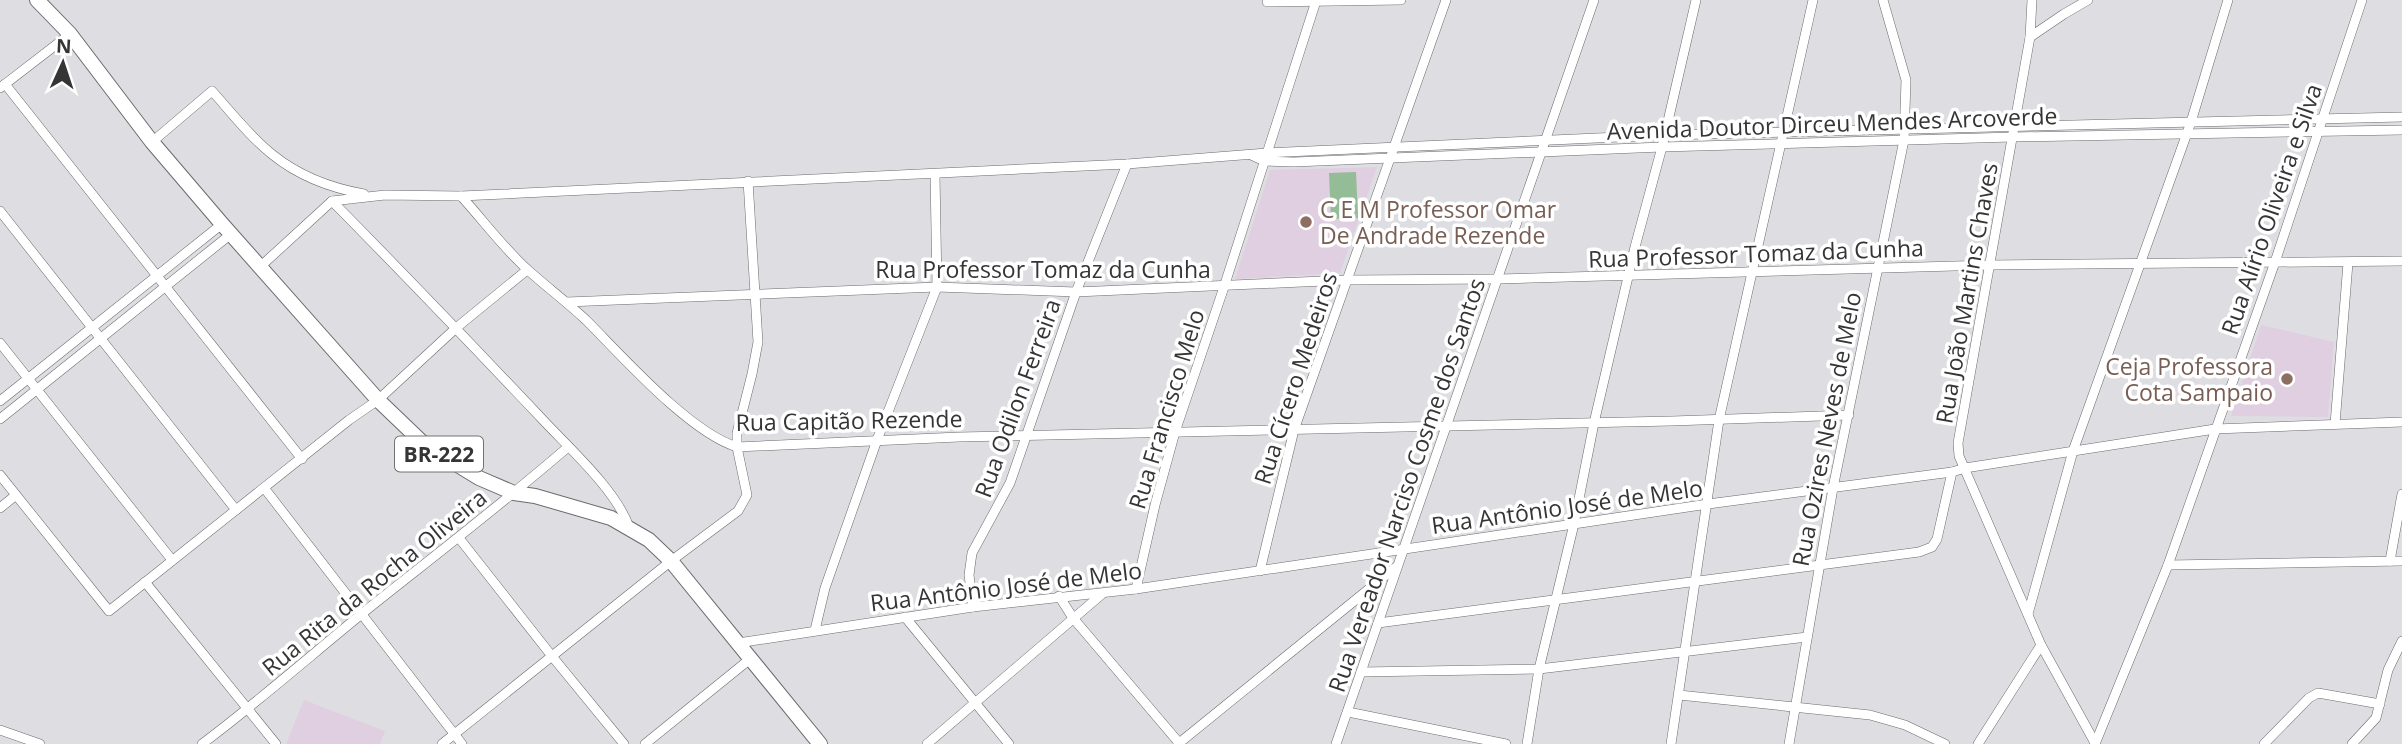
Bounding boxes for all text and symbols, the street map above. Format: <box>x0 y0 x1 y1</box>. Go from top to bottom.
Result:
north arrow <box>28 28 98 98</box>
text: N <box>55 33 72 59</box>
street label: Rua Alírio Oliveira e Silva <box>2213 79 2329 339</box>
street label: Avenida Doutor Dirceu Mendes Arcoverde <box>1606 99 2058 147</box>
street label: Rua João Martins Chaves <box>1927 160 2005 426</box>
place label: C E M Professor Omar De Andrade Rezende <box>1320 193 1557 251</box>
marker: C E M Professor Omar De Andrade Rezende <box>1298 214 1314 230</box>
street label: Rua Professor Tomaz da Cunha <box>1588 231 1924 275</box>
street label: Rua Professor Tomaz da Cunha <box>875 253 1211 285</box>
street label: Rua Cícero Medeiros <box>1246 268 1344 488</box>
street label: Rua Vereador Narciso Cosme dos Santos <box>1320 274 1492 696</box>
street label: Rua Ozires Neves de Melo <box>1784 289 1868 569</box>
street label: Rua Odilon Ferreira <box>966 294 1068 502</box>
street label: Rua Francisco Melo <box>1120 305 1212 513</box>
place label: Ceja Professora Cota Sampaio <box>2105 350 2273 408</box>
marker: Ceja Professora Cota Sampaio <box>2279 371 2295 387</box>
street label: Rua Capitão Rezende <box>735 402 963 438</box>
road number: BR-222 <box>395 436 483 472</box>
street label: Rua Antônio José de Melo <box>1429 471 1705 541</box>
street label: Rua Rita da Rocha Oliveira <box>255 481 493 683</box>
street label: Rua Antônio José de Melo <box>868 553 1144 619</box>

